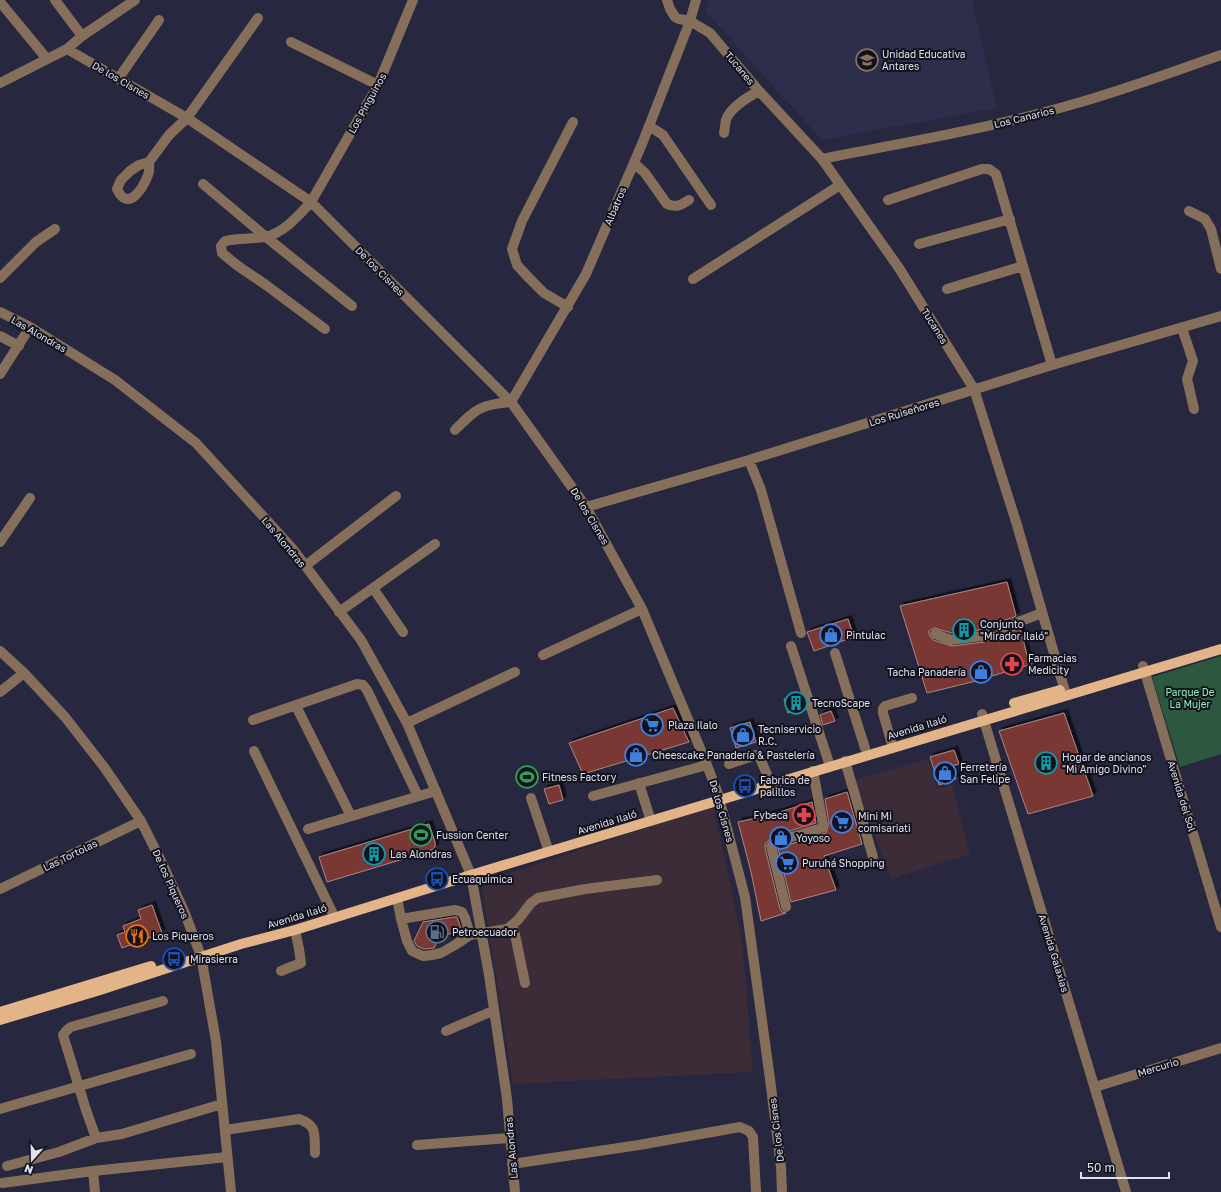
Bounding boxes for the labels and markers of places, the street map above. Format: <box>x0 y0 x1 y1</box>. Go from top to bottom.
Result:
school or university icon: Unidad Educativa Antares <box>854 47 880 73</box>
place label: Unidad Educativa Antares <box>882 48 965 72</box>
building icon: Conjunto "Mirador Ilaló" <box>951 617 977 643</box>
place label: Conjunto "Mirador Ilaló" <box>980 618 1048 642</box>
shop icon: Pintulac <box>818 622 844 648</box>
place label: Pintulac <box>846 629 886 641</box>
pharmacy icon: Farmacias Medicity <box>999 651 1025 677</box>
place label: Farmacias Medicity <box>1028 652 1077 676</box>
shop icon: Tacha Panadería <box>968 659 994 685</box>
place label: Tacha Panadería <box>887 666 966 678</box>
building icon: TecnoScape <box>783 690 809 716</box>
place label: TecnoScape <box>812 697 870 709</box>
supermarket icon: Plaza Ilalo <box>639 712 665 738</box>
place label: Plaza Ilalo <box>668 719 718 731</box>
shop icon: Tecniservicio R.C. <box>730 722 756 748</box>
place label: Tecniservicio R.C. <box>758 723 821 747</box>
shop icon: Cheescake Panadería & Pastelería <box>623 742 649 768</box>
place label: Cheescake Panadería & Pastelería <box>652 749 815 761</box>
building icon: Hogar de ancianos "Mi Amigo Divino" <box>1033 750 1059 776</box>
place label: Hogar de ancianos "Mi Amigo Divino" <box>1062 751 1151 775</box>
shop icon: Ferretería San Felipe <box>932 760 958 786</box>
place label: Ferretería San Felipe <box>960 761 1010 785</box>
sports icon: Fitness Factory <box>514 764 540 790</box>
place label: Fitness Factory <box>542 771 617 783</box>
bus stop icon: Fabrica de palillos <box>732 773 758 799</box>
place label: Fabrica de palillos <box>760 774 810 798</box>
pharmacy icon: Fybeca <box>791 802 817 828</box>
place label: Fybeca <box>753 809 788 821</box>
supermarket icon: Mini Mi comisariati <box>829 809 855 835</box>
place label: Mini Mi comisariati <box>858 810 911 834</box>
sports icon: Fussion Center <box>408 822 434 848</box>
shop icon: Yoyoso <box>768 825 794 851</box>
place label: Fussion Center <box>436 829 508 841</box>
place label: Yoyoso <box>796 832 830 844</box>
building icon: Las Alondras <box>361 841 387 867</box>
place label: Las Alondras <box>390 848 452 860</box>
supermarket icon: Puruhá Shopping <box>774 850 800 876</box>
place label: Puruhá Shopping <box>802 857 885 869</box>
bus stop icon: Ecuaquimica <box>424 866 450 892</box>
place label: Ecuaquimica <box>452 873 513 885</box>
fuel station icon: Petroecuador <box>424 919 450 945</box>
restaurant icon: Los Piqueros <box>124 923 150 949</box>
place label: Petroecuador <box>452 926 517 938</box>
place label: Los Piqueros <box>152 930 214 942</box>
bus stop icon: Mirasierra <box>161 946 187 972</box>
place label: Mirasierra <box>190 953 238 965</box>

